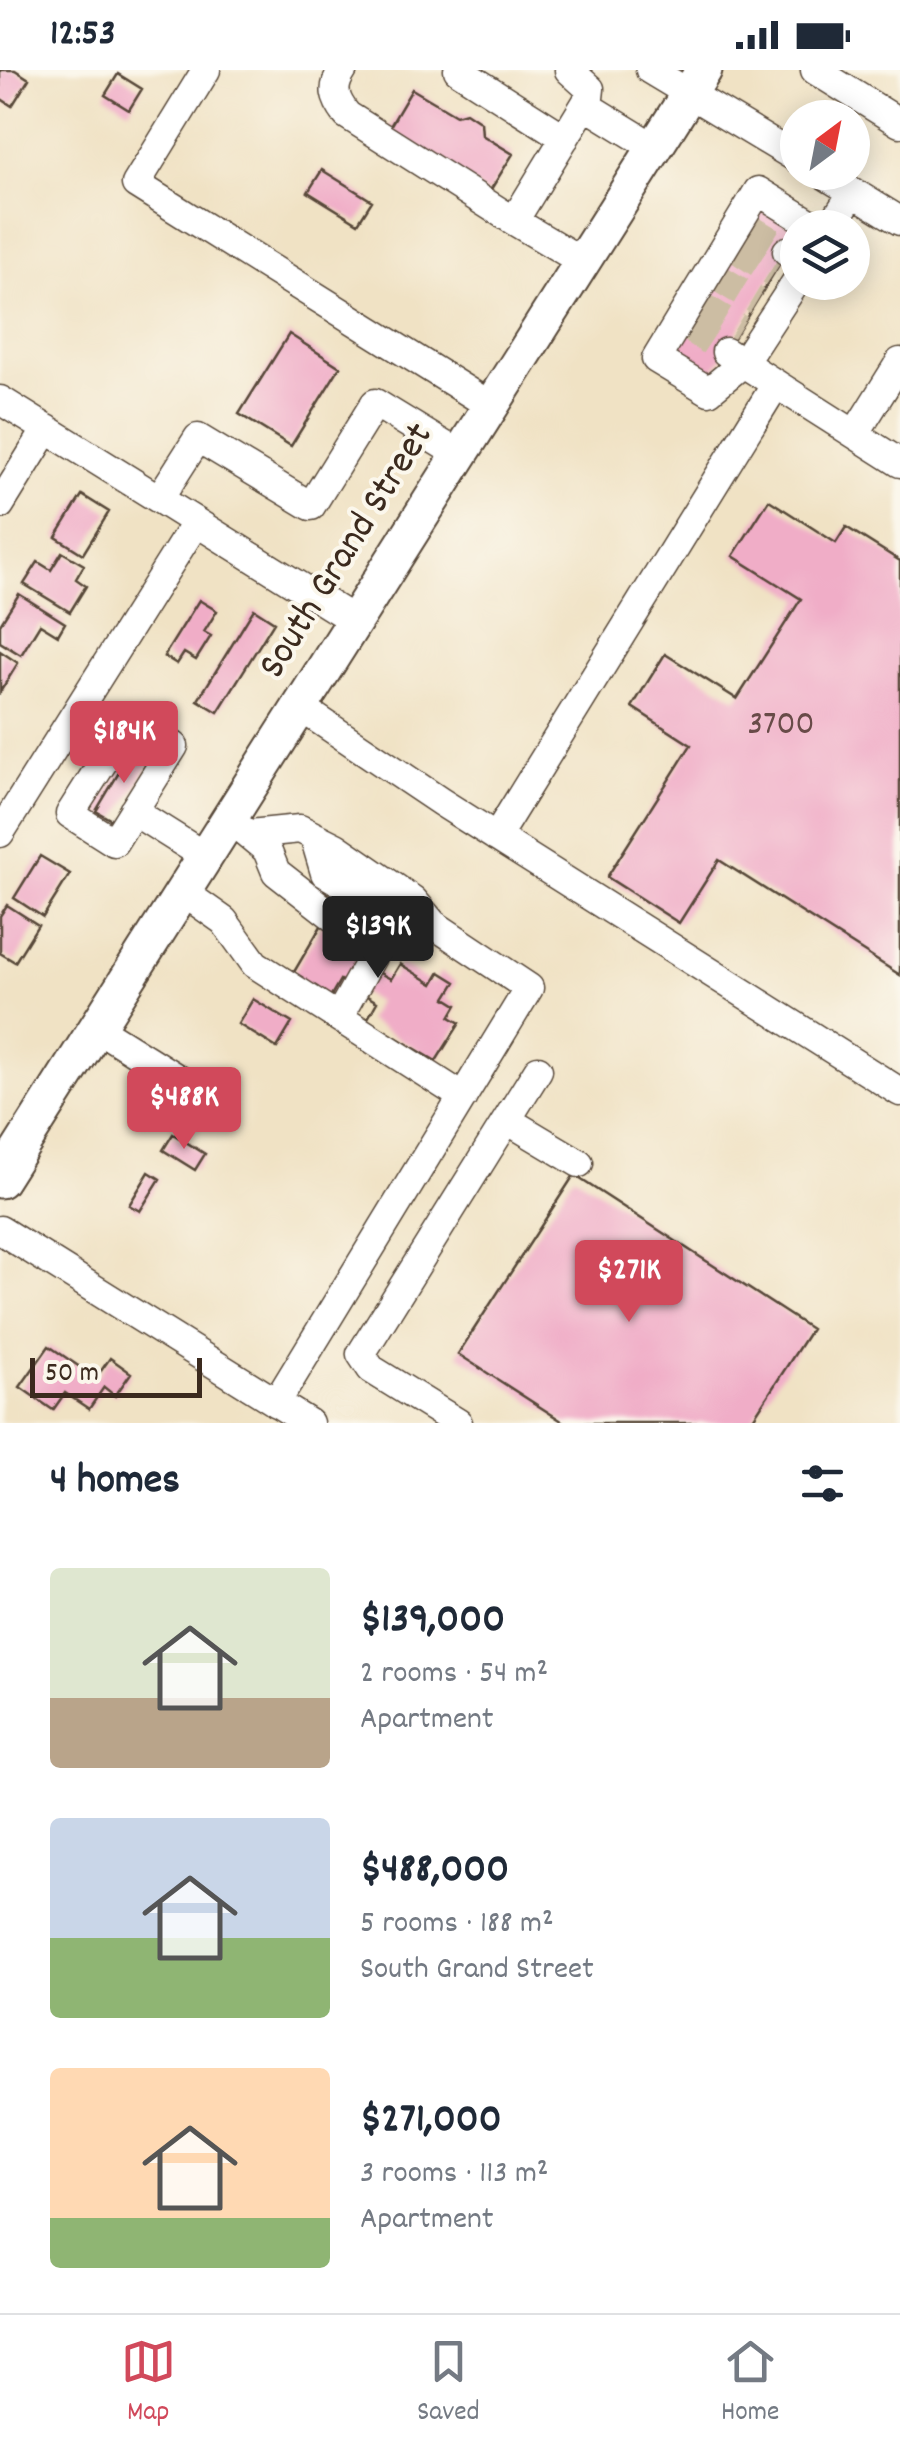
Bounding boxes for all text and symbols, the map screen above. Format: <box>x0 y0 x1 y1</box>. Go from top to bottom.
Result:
text: 12:53 <box>50 8 116 63</box>
north arrow <box>780 100 870 190</box>
map controls <box>780 100 870 300</box>
button: layers <box>780 210 870 300</box>
street label: South Grand Street <box>246 413 450 691</box>
pin: $184K <box>54 701 194 786</box>
house number: 3700 <box>747 701 815 751</box>
text: $184K <box>92 710 156 756</box>
pin: $139K <box>308 896 448 981</box>
text: $139K <box>345 905 411 951</box>
pin: $488K <box>114 1067 254 1152</box>
text: $488K <box>149 1076 219 1122</box>
pin: $271K <box>559 1240 699 1325</box>
text: $271K <box>597 1249 661 1295</box>
scale bar <box>30 1353 202 1398</box>
text: 50 m <box>45 1355 99 1395</box>
text: 4 homes <box>50 1453 180 1513</box>
icon: filters <box>795 1456 850 1511</box>
text: $139,000 <box>360 1592 505 1652</box>
icon: home <box>130 1608 250 1728</box>
text: 2 rooms · 54 m² <box>360 1652 548 1698</box>
text: Apartment <box>360 1698 494 1744</box>
text: $488,000 <box>360 1842 509 1902</box>
icon: home <box>130 1858 250 1978</box>
text: 5 rooms · 188 m² <box>360 1902 554 1948</box>
text: South Grand Street <box>360 1948 594 1994</box>
text: $271,000 <box>360 2092 502 2152</box>
icon: home <box>130 2108 250 2228</box>
text: 3 rooms · 113 m² <box>360 2152 549 2198</box>
text: Apartment <box>360 2198 494 2244</box>
tab: Map <box>121 2334 176 2434</box>
tab: Saved <box>417 2334 480 2434</box>
tab: Home <box>721 2334 779 2434</box>

